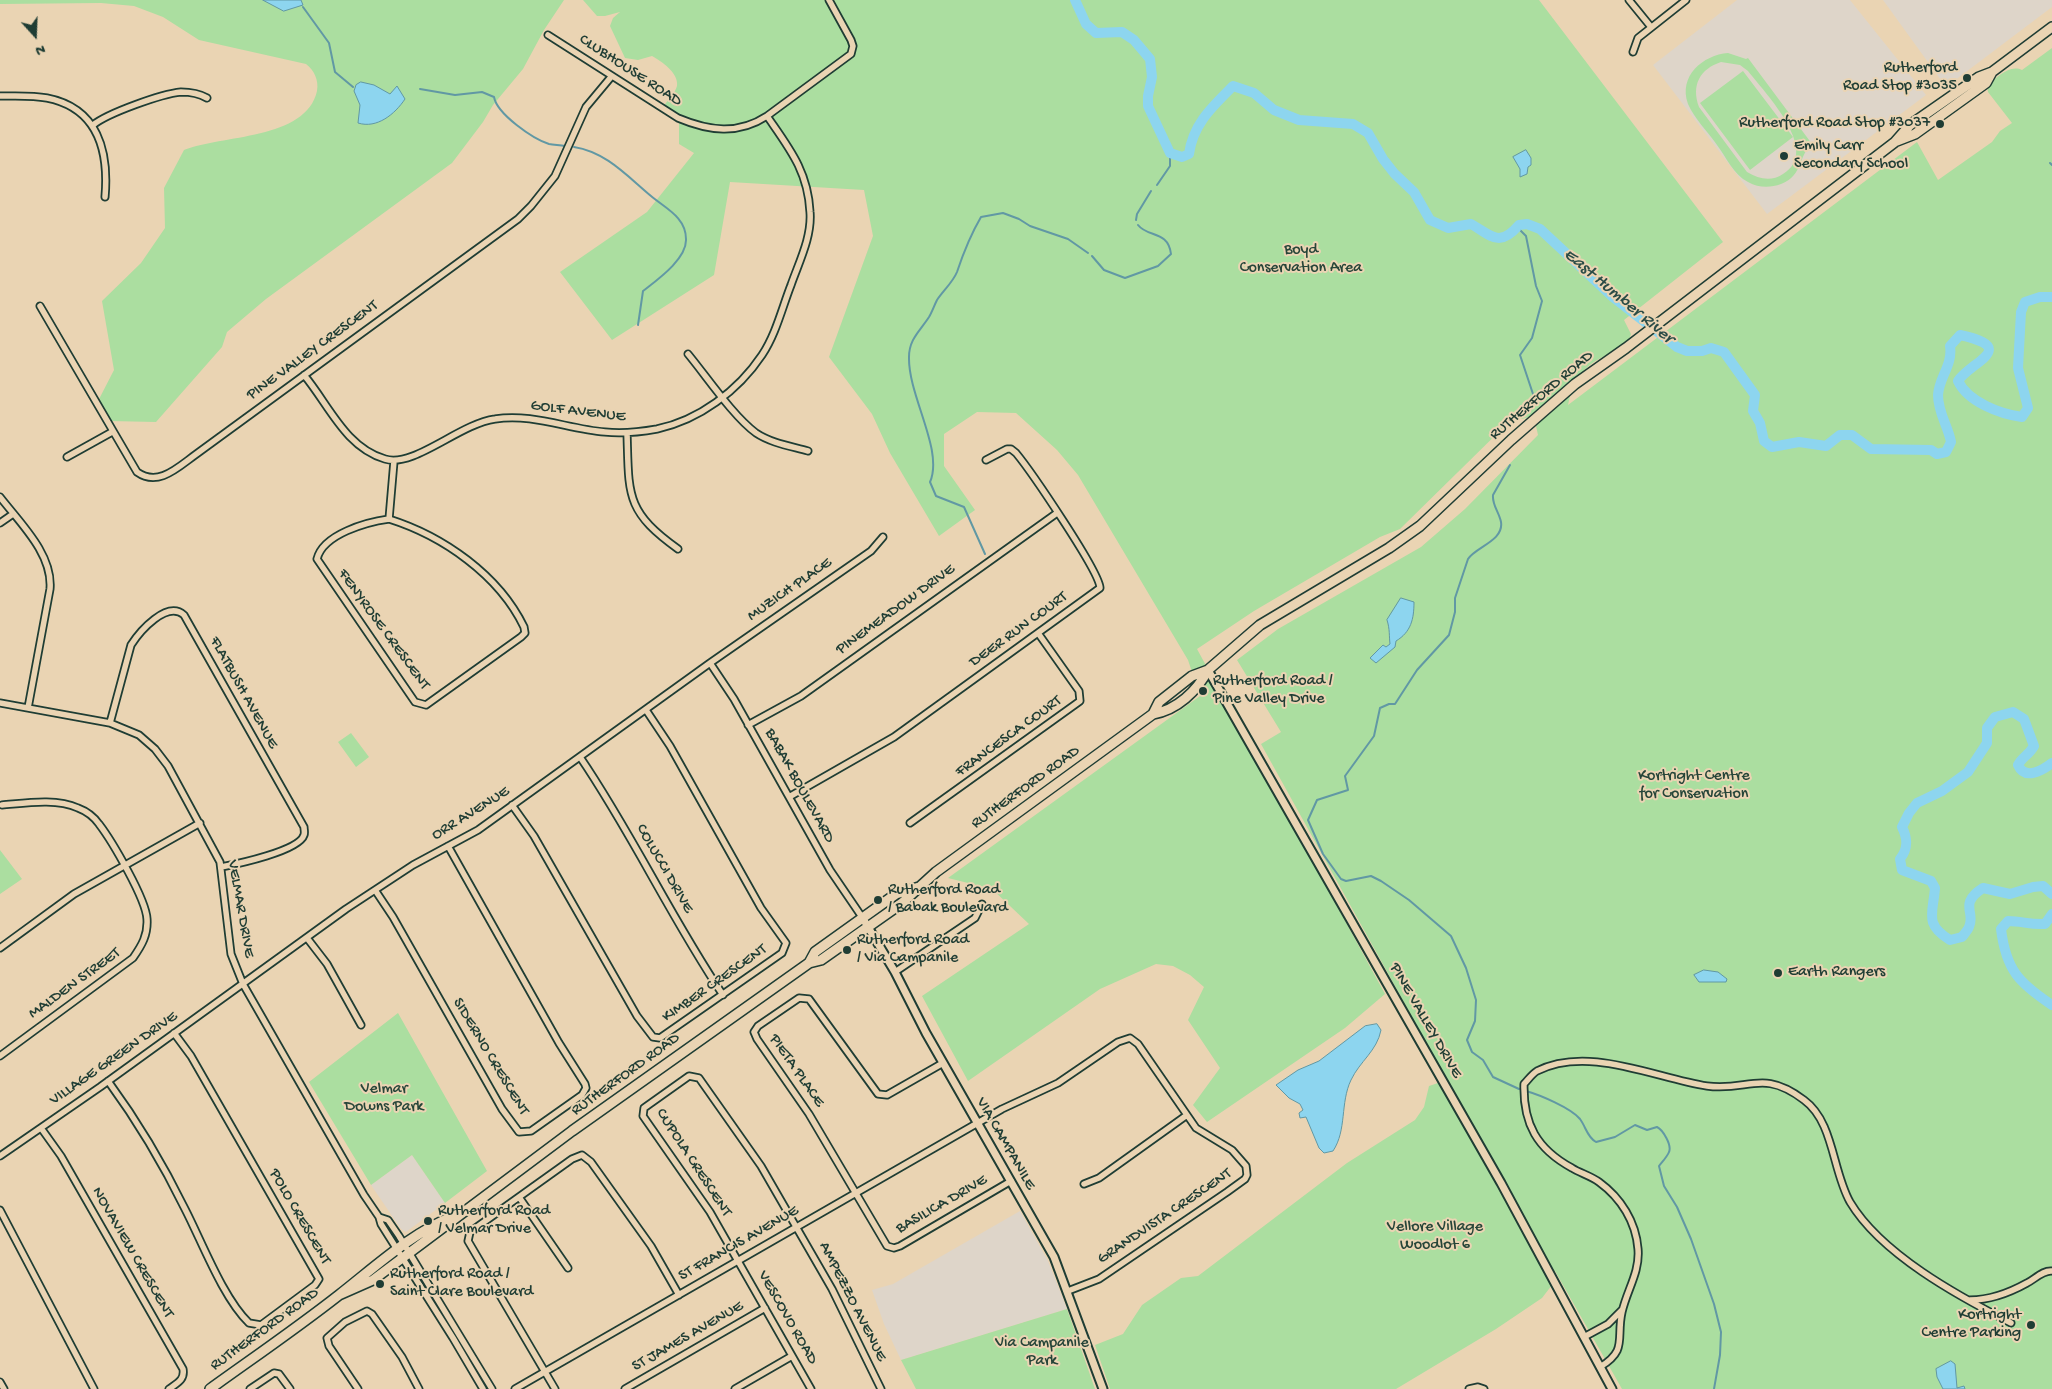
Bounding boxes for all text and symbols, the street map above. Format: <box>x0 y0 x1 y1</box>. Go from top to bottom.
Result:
north arrow <box>10 10 60 60</box>
street label: CLUBHOUSE ROAD <box>575 31 685 111</box>
text: N <box>33 40 48 59</box>
place label: Rutherford Road Stop #3035 <box>1843 59 1957 97</box>
marker: Rutherford Road Stop #3035 <box>1961 72 1973 84</box>
place label: Rutherford Road Stop #3037 <box>1739 114 1930 134</box>
marker: Rutherford Road Stop #3037 <box>1934 118 1946 130</box>
place label: Emily Carr Secondary School <box>1794 137 1908 175</box>
marker: Emily Carr Secondary School <box>1778 150 1790 162</box>
park label: Boyd Conservation Area <box>1240 241 1362 279</box>
water label: East Humber River <box>1558 245 1678 349</box>
street label: PINE VALLEY CRESCENT <box>244 297 382 405</box>
street label: RUTHERFORD ROAD <box>1486 347 1598 445</box>
street label: GOLF AVENUE <box>529 397 627 427</box>
street label: MUZICH PLACE <box>744 554 836 626</box>
street label: PINEMEADOW DRIVE <box>833 560 959 660</box>
street label: FENYROSE CRESCENT <box>333 566 433 694</box>
street label: DEER RUN COURT <box>966 588 1072 672</box>
street label: FLATBUSH AVENUE <box>204 634 282 752</box>
place label: Rutherford Road / Pine Valley Drive <box>1213 672 1333 710</box>
marker: Rutherford Road / Pine Valley Drive <box>1197 685 1209 697</box>
street label: FRANCESCA COURT <box>952 692 1066 782</box>
street label: BABAK BOULEVARD <box>760 725 838 847</box>
street label: RUTHERFORD ROAD <box>968 742 1084 834</box>
park label: Kortright Centre for Conservation <box>1638 767 1750 805</box>
street label: ORR AVENUE <box>429 783 513 845</box>
street label: COLUCCI DRIVE <box>631 821 697 917</box>
street label: VELMAR DRIVE <box>222 859 258 959</box>
place label: Rutherford Road / Babak Boulevard <box>888 881 1008 919</box>
marker: Rutherford Road / Babak Boulevard <box>872 894 884 906</box>
place label: Rutherford Road / Via Campanile <box>857 931 969 969</box>
street label: KIMBER CRESCENT <box>659 941 771 1027</box>
street label: MALDEN STREET <box>25 944 125 1024</box>
marker: Rutherford Road / Via Campanile <box>841 944 853 956</box>
street label: PINE VALLEY DRIVE <box>1384 960 1466 1082</box>
place label: Earth Rangers <box>1788 963 1885 983</box>
marker: Earth Rangers <box>1772 967 1784 979</box>
street label: SIDERNO CRESCENT <box>447 995 533 1119</box>
street label: VILLAGE GREEN DRIVE <box>46 1008 182 1110</box>
street label: RUTHERFORD ROAD <box>568 1029 684 1121</box>
street label: PIETA PLACE <box>764 1031 828 1111</box>
park label: Velmar Downs Park <box>345 1080 423 1118</box>
street label: VIA CAMPANILE <box>971 1094 1039 1194</box>
street label: CUPOLA CRESCENT <box>651 1105 735 1221</box>
street label: GRANDVISTA CRESCENT <box>1094 1165 1236 1269</box>
street label: POLO CRESCENT <box>264 1166 334 1268</box>
street label: BASILICA DRIVE <box>893 1171 991 1239</box>
street label: NOVAVIEW CRESCENT <box>87 1184 177 1322</box>
place label: Rutherford Road / Velmar Drive <box>438 1202 550 1240</box>
street label: ST FRANCIS AVENUE <box>676 1202 802 1286</box>
marker: Rutherford Road / Velmar Drive <box>422 1215 434 1227</box>
park label: Vellore Village Woodlot 6 <box>1387 1218 1483 1256</box>
street label: AMPEZZO AVENUE <box>814 1239 890 1365</box>
place label: Rutherford Road / Saint Clare Boulevard <box>390 1265 533 1303</box>
street label: VESCOVO ROAD <box>752 1268 822 1368</box>
marker: Rutherford Road / Saint Clare Boulevard <box>374 1278 386 1290</box>
street label: RUTHERFORD ROAD <box>207 1284 323 1376</box>
street label: ST JAMES AVENUE <box>629 1297 747 1377</box>
place label: Kortright Centre Parking <box>1922 1306 2021 1344</box>
marker: Kortright Centre Parking <box>2025 1319 2037 1331</box>
park label: Via Campanile Park <box>995 1334 1089 1372</box>

